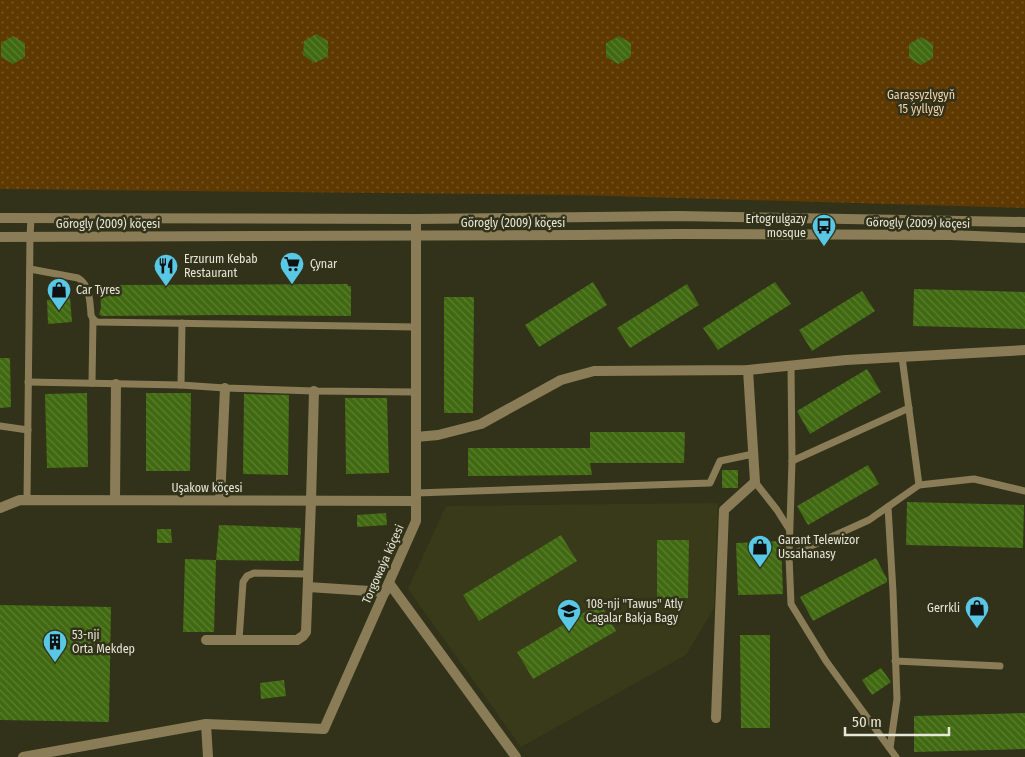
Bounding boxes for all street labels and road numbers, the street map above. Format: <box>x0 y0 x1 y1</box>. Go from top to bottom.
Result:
street label: Görogly (2009) köçesi <box>866 215 970 231</box>
street label: Görogly (2009) köçesi <box>461 216 565 230</box>
street label: Görogly (2009) köçesi <box>56 217 160 231</box>
street label: Uşakow köçesi <box>171 481 243 495</box>
street label: Torgowaýa köçesi <box>359 522 407 606</box>

